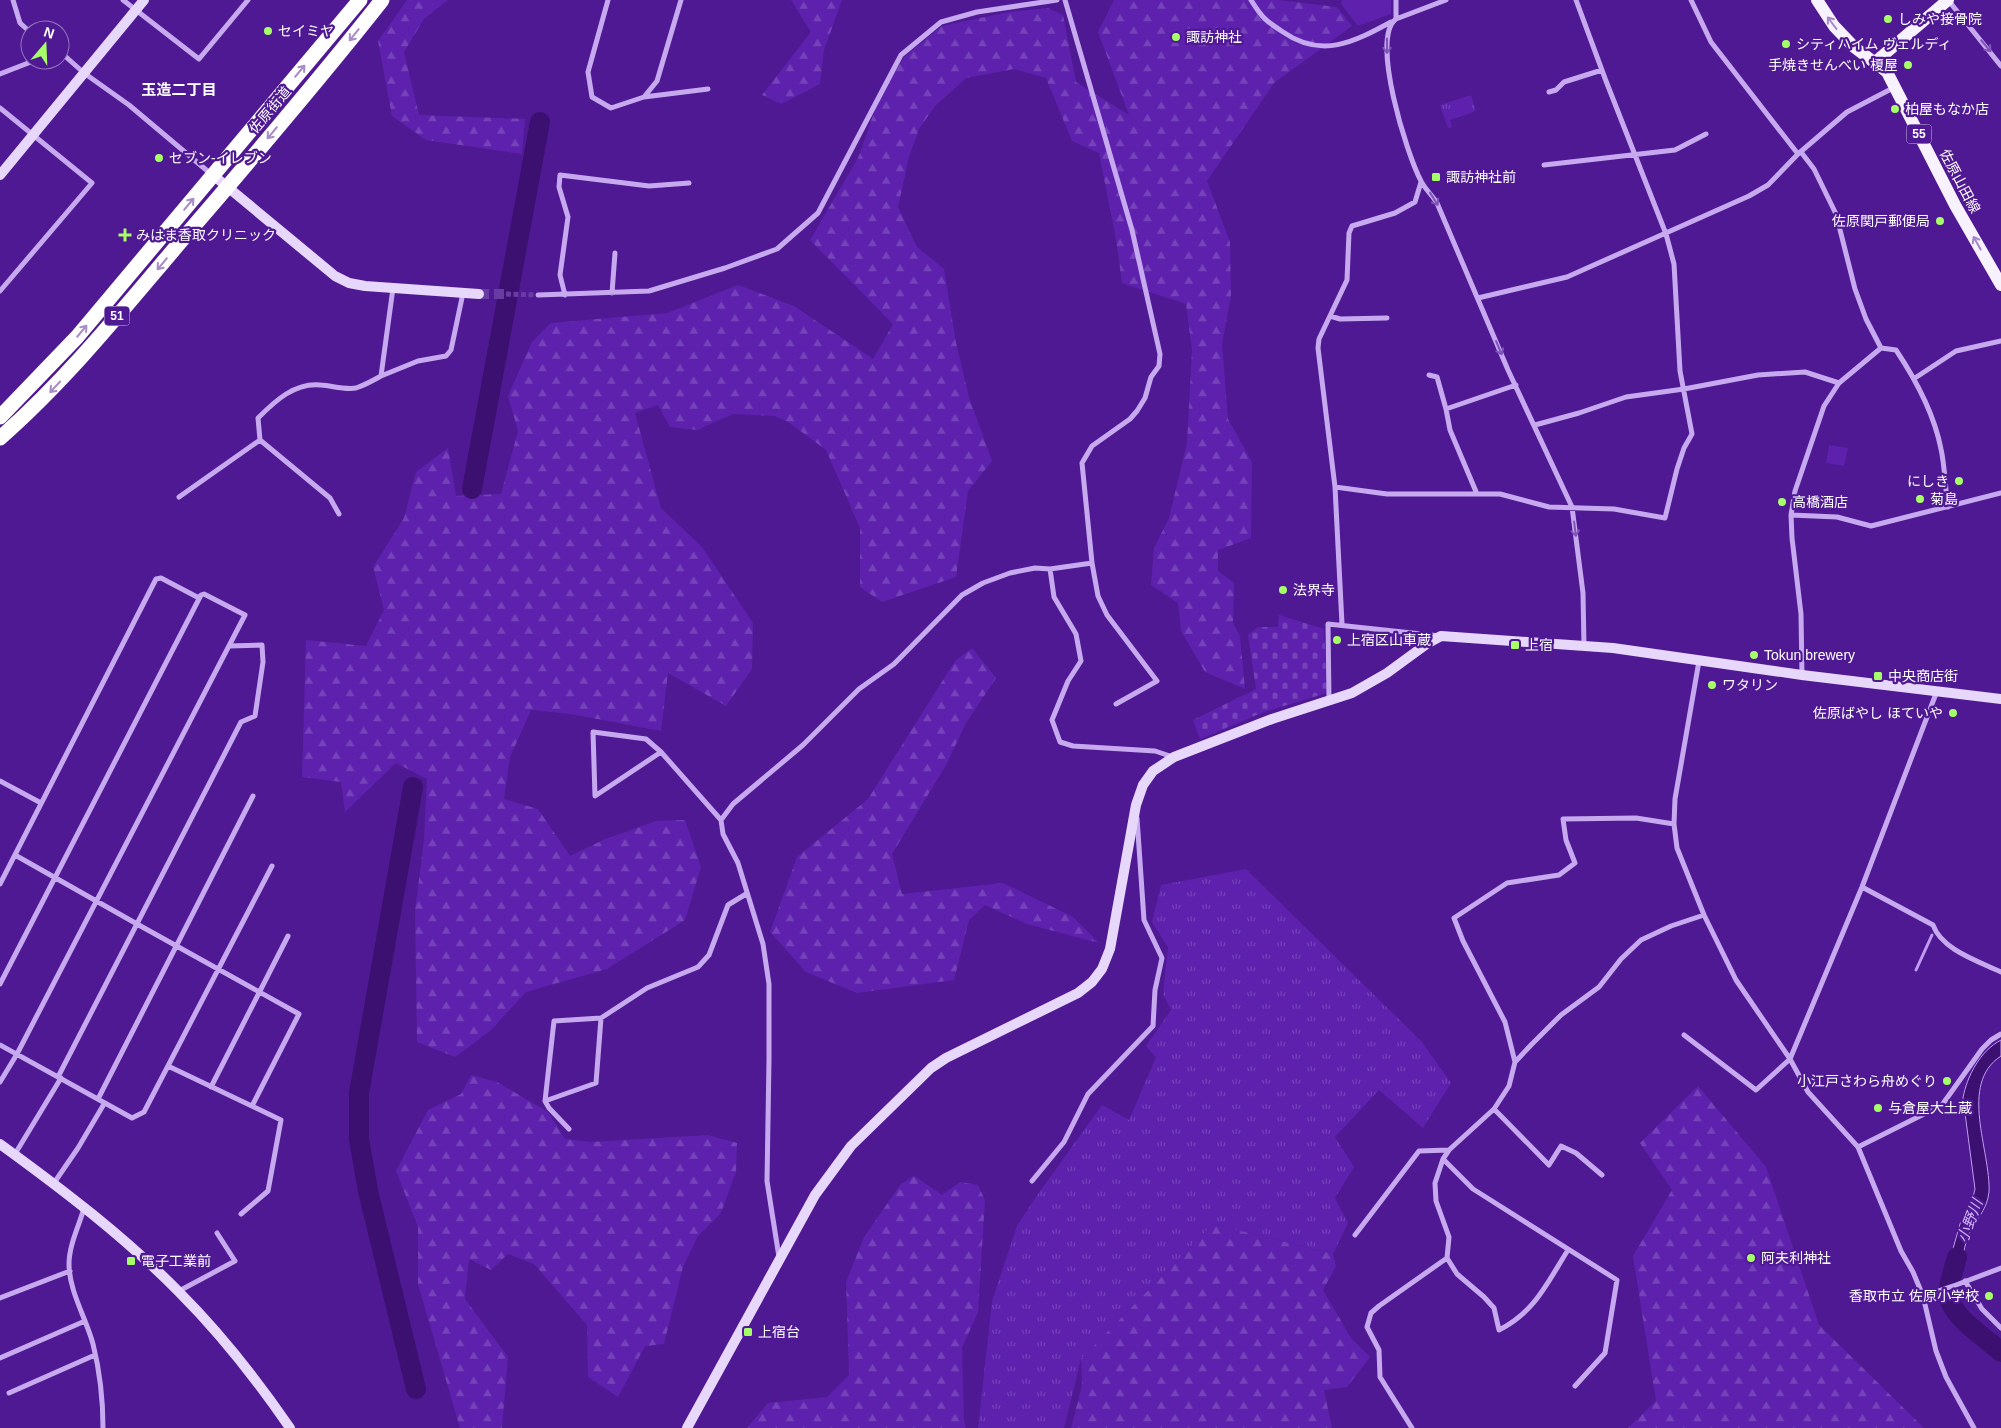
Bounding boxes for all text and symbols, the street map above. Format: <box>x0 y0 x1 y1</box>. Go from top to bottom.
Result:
place label: しみや接骨院 <box>1898 11 1982 27</box>
marker: しみや接骨院 <box>1882 13 1894 25</box>
one-way arrow <box>1827 16 1838 29</box>
north arrow <box>20 20 70 70</box>
text: N <box>42 23 57 42</box>
place label: セイミヤ <box>278 23 334 39</box>
marker: セイミヤ <box>262 25 274 37</box>
one-way arrow <box>349 28 360 41</box>
place label: 諏訪神社 <box>1186 29 1242 45</box>
marker: 諏訪神社 <box>1170 31 1182 43</box>
place label: シティハイム ヴェルディ <box>1796 36 1952 52</box>
one-way arrow <box>1382 37 1392 53</box>
marker: シティハイム ヴェルディ <box>1780 38 1792 50</box>
one-way arrow <box>1980 39 1991 52</box>
place label: 手焼きせんべい 榎屋 <box>1768 57 1898 73</box>
marker: 手焼きせんべい 榎屋 <box>1902 59 1914 71</box>
one-way arrow <box>294 64 306 77</box>
district label: 玉造二丁目 <box>141 81 217 98</box>
street label: 佐原街道 <box>246 83 294 137</box>
place label: 柏屋もなか店 <box>1905 101 1989 117</box>
marker: 柏屋もなか店 <box>1889 103 1901 115</box>
road number: 55 <box>1906 125 1932 144</box>
one-way arrow <box>266 127 278 140</box>
street label: 佐原山田線 <box>1937 146 1983 216</box>
place label: セブン-イレブン <box>169 150 272 166</box>
marker: セブン-イレブン <box>153 152 165 164</box>
place label: 諏訪神社前 <box>1446 169 1516 185</box>
marker: 諏訪神社前 <box>1430 171 1442 183</box>
one-way arrow <box>1428 192 1439 206</box>
one-way arrow <box>183 198 195 211</box>
place label: 佐原関戸郵便局 <box>1832 213 1930 229</box>
marker: 佐原関戸郵便局 <box>1934 215 1946 227</box>
place label: みはま香取クリニック <box>136 227 276 243</box>
marker: みはま香取クリニック <box>118 228 132 242</box>
one-way arrow <box>1971 236 1981 251</box>
one-way arrow <box>156 258 167 271</box>
road number: 51 <box>104 306 130 326</box>
one-way arrow <box>77 325 88 338</box>
one-way arrow <box>1495 340 1504 355</box>
one-way arrow <box>49 380 61 393</box>
place label: にしき <box>1907 473 1949 489</box>
marker: にしき <box>1953 475 1965 487</box>
place label: 菊島 <box>1930 491 1958 507</box>
marker: 菊島 <box>1914 493 1926 505</box>
place label: 高橋酒店 <box>1792 494 1848 510</box>
marker: 高橋酒店 <box>1776 496 1788 508</box>
one-way arrow <box>1570 520 1580 536</box>
place label: 法界寺 <box>1293 582 1335 598</box>
marker: 法界寺 <box>1277 584 1289 596</box>
place label: 上宿区山車蔵 <box>1347 632 1431 648</box>
marker: 上宿区山車蔵 <box>1331 634 1343 646</box>
place label: 上宿 <box>1525 637 1553 653</box>
marker: 上宿 <box>1509 639 1521 651</box>
place label: Tokun brewery <box>1764 647 1855 663</box>
marker: Tokun brewery <box>1748 649 1760 661</box>
place label: 中央商店街 <box>1888 668 1958 684</box>
marker: 中央商店街 <box>1872 670 1884 682</box>
place label: ワタリン <box>1722 677 1778 693</box>
marker: ワタリン <box>1706 679 1718 691</box>
place label: 佐原ばやし ほていや <box>1813 705 1943 721</box>
marker: 佐原ばやし ほていや <box>1947 707 1959 719</box>
place label: 小江戸さわら舟めぐり <box>1797 1073 1937 1089</box>
marker: 小江戸さわら舟めぐり <box>1941 1075 1953 1087</box>
place label: 与倉屋大土蔵 <box>1888 1100 1972 1116</box>
marker: 与倉屋大土蔵 <box>1872 1102 1884 1114</box>
water label: 小野川 <box>1954 1195 1986 1245</box>
place label: 阿夫利神社 <box>1761 1250 1831 1266</box>
marker: 阿夫利神社 <box>1745 1252 1757 1264</box>
place label: 電子工業前 <box>141 1253 211 1269</box>
marker: 電子工業前 <box>125 1255 137 1267</box>
place label: 香取市立 佐原小学校 <box>1849 1288 1979 1304</box>
marker: 香取市立 佐原小学校 <box>1983 1290 1995 1302</box>
place label: 上宿台 <box>758 1324 800 1340</box>
marker: 上宿台 <box>742 1326 754 1338</box>

